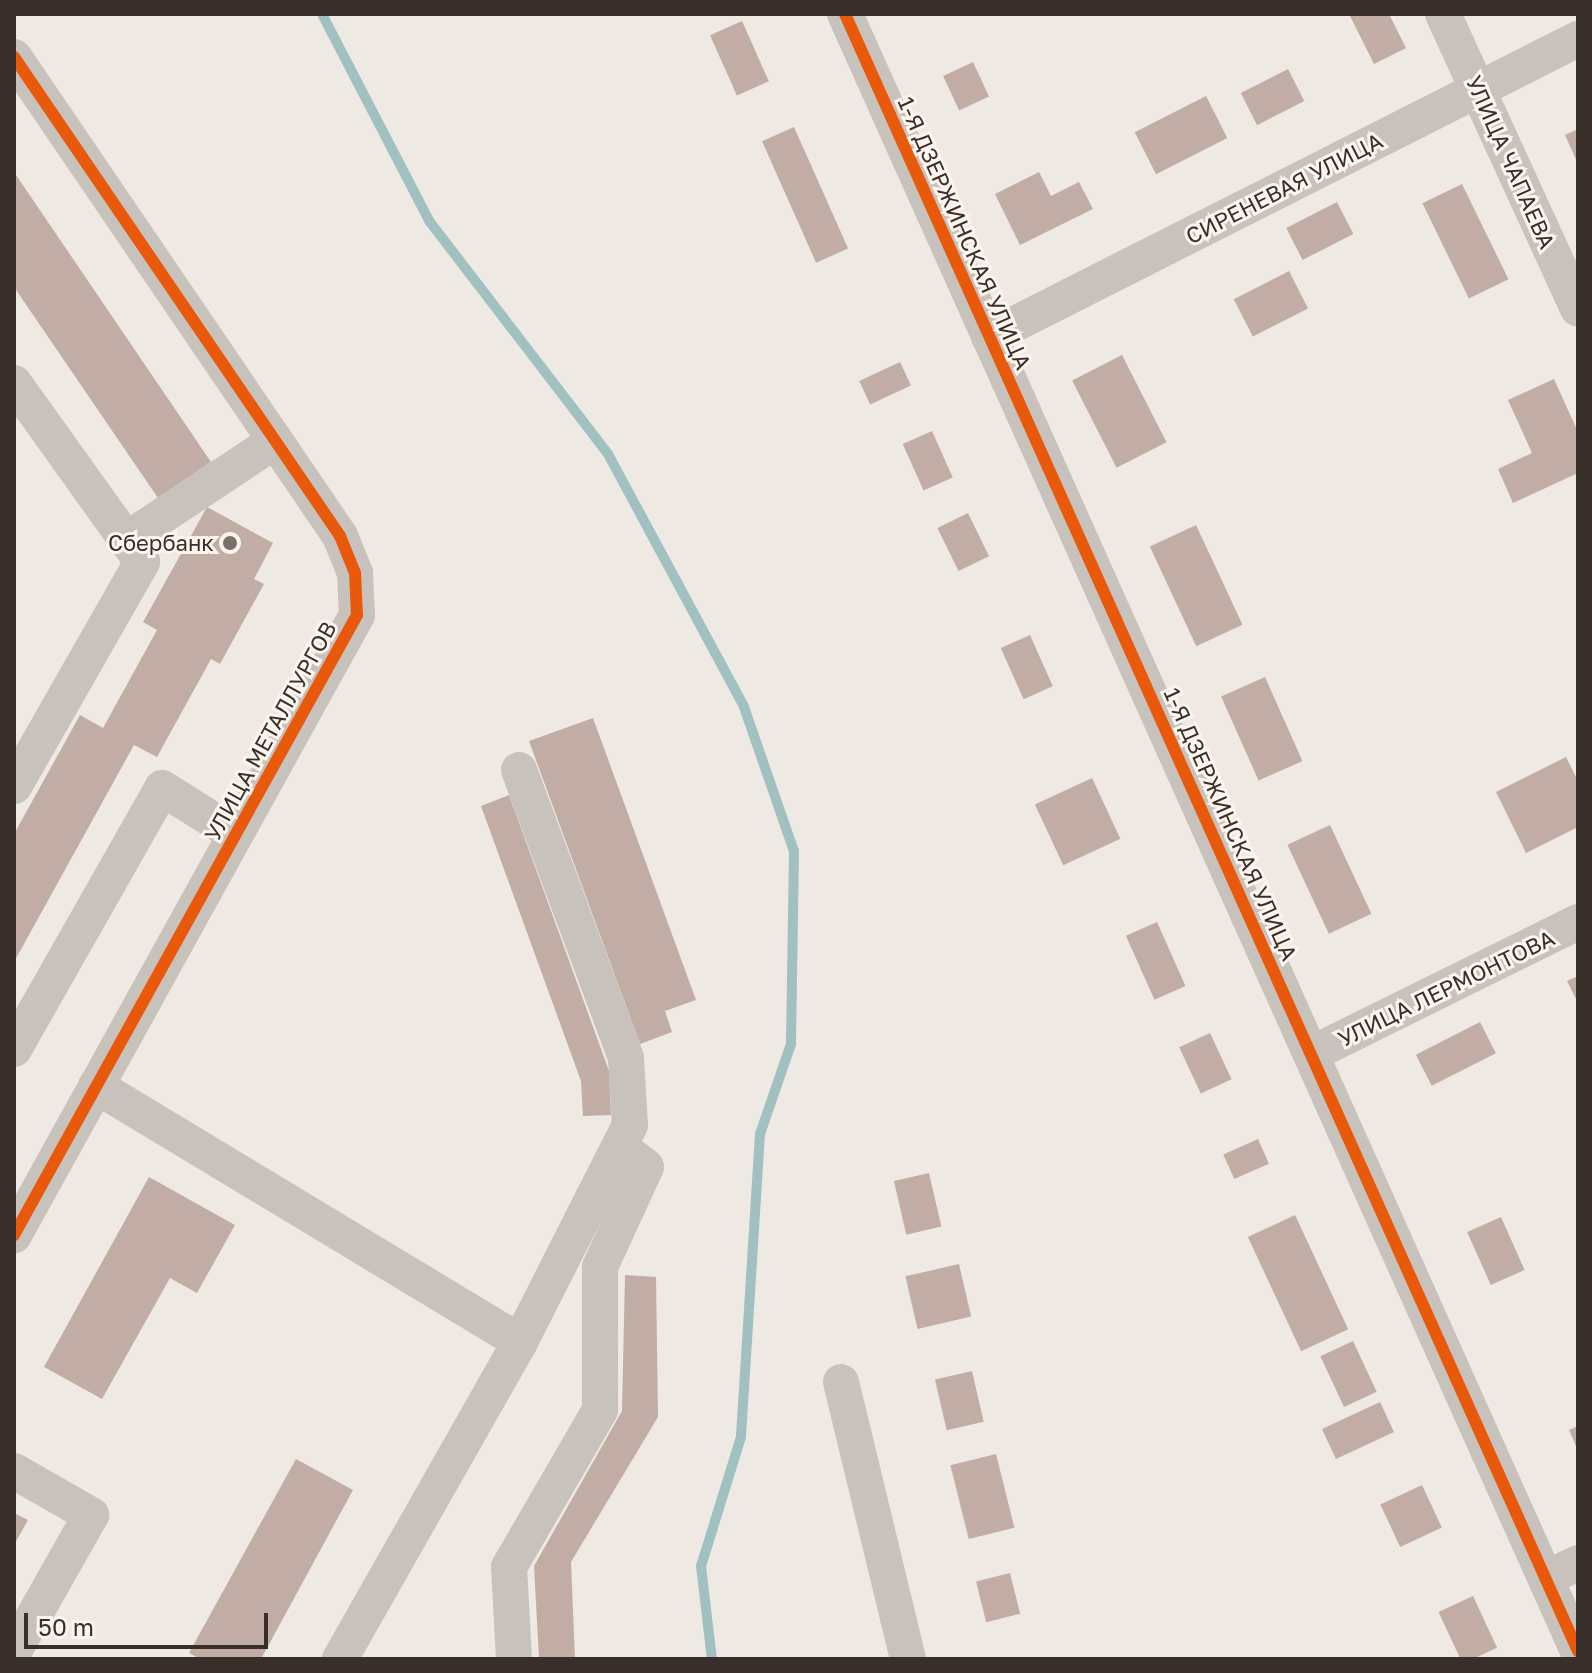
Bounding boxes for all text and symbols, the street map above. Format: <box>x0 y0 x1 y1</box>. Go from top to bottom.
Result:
street label: УЛИЦА ЧАПАЕВА <box>1461 71 1561 253</box>
street label: 1-Я ДЗЕРЖИНСКАЯ УЛИЦА <box>893 93 1037 373</box>
street label: СИРЕНЕВАЯ УЛИЦА <box>1181 127 1387 249</box>
place label: Сбербанк <box>108 530 214 556</box>
marker: Сбербанк <box>221 534 239 552</box>
street label: УЛИЦА МЕТАЛЛУРГОВ <box>199 617 341 845</box>
street label: 1-Я ДЗЕРЖИНСКАЯ УЛИЦА <box>1159 684 1303 964</box>
street label: УЛИЦА ЛЕРМОНТОВА <box>1333 924 1559 1052</box>
scale bar <box>28 1597 272 1647</box>
text: 50 m <box>38 1612 94 1641</box>

